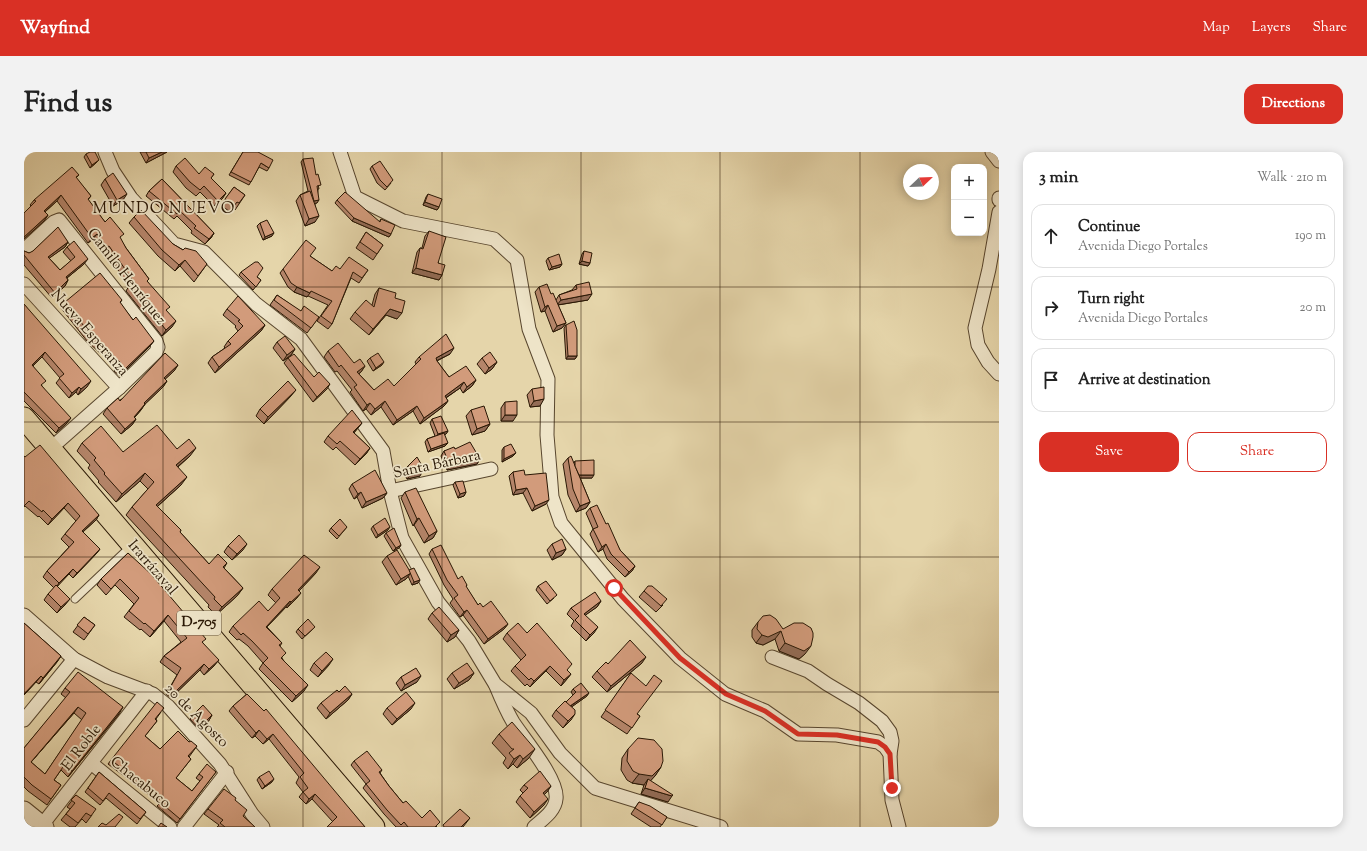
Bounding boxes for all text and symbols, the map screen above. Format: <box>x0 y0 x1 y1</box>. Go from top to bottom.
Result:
text: Wayfind <box>20 15 90 42</box>
text: Map <box>1203 18 1230 38</box>
text: Layers <box>1252 18 1290 38</box>
text: Share <box>1312 18 1347 38</box>
text: Find us <box>24 84 112 124</box>
button: Directions <box>1244 84 1343 124</box>
north arrow <box>903 164 939 200</box>
map controls <box>951 164 987 236</box>
button: + <box>951 164 987 200</box>
text: 3 min <box>1039 166 1078 190</box>
text: Walk · 210 m <box>1257 169 1327 187</box>
district label: MUNDO NUEVO <box>93 198 235 221</box>
button: − <box>951 200 987 236</box>
text: Continue <box>1078 217 1140 238</box>
street label: Camilo Henríquez <box>81 224 171 330</box>
icon: ahead <box>1040 225 1062 247</box>
text: 190 m <box>1295 227 1326 245</box>
text: Avenida Diego Portales <box>1078 238 1208 256</box>
street label: Nueva Esperanza <box>45 285 133 381</box>
text: Turn right <box>1078 289 1144 310</box>
icon: right <box>1040 297 1062 319</box>
text: 20 m <box>1300 299 1326 317</box>
text: Avenida Diego Portales <box>1078 310 1208 328</box>
icon: arrive <box>1040 369 1062 391</box>
text: Arrive at destination <box>1078 370 1211 391</box>
button: Save <box>1039 432 1179 472</box>
button: Share <box>1187 432 1327 472</box>
street label: Santa Bárbara <box>391 445 483 485</box>
street label: Irarrázaval <box>122 536 182 600</box>
route start <box>605 579 623 597</box>
road number: D-705 <box>177 611 221 635</box>
street label: 20 de Agosto <box>159 679 233 753</box>
street label: El Roble <box>57 720 107 776</box>
street label: Chacabuco <box>105 752 175 814</box>
route end <box>883 779 901 797</box>

